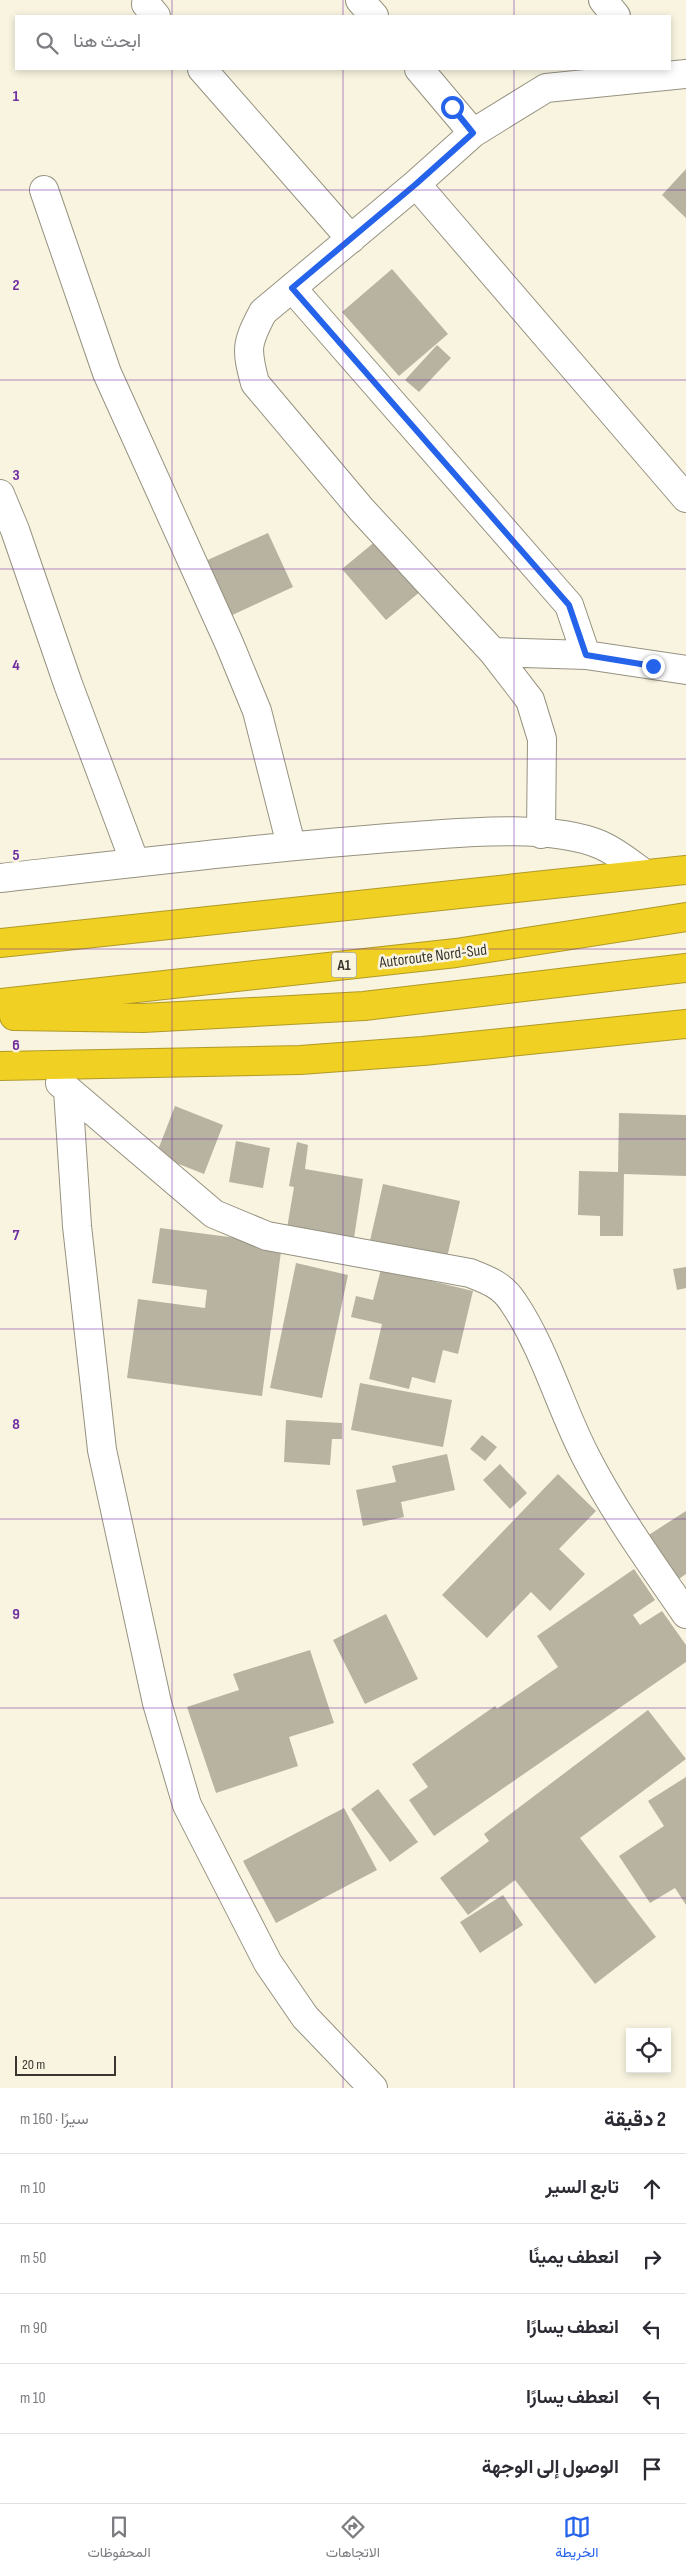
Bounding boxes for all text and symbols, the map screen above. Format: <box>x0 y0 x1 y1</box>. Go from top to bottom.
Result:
search box <box>15 15 671 70</box>
icon: search <box>33 29 61 57</box>
text: ابحث هنا <box>73 30 141 53</box>
text: 1 <box>13 87 20 106</box>
route start <box>441 96 464 119</box>
text: 2 <box>12 276 20 295</box>
text: 3 <box>12 466 20 485</box>
route end <box>642 655 665 678</box>
text: 4 <box>12 656 20 675</box>
text: 5 <box>12 846 20 865</box>
street label: Autoroute Nord-Sud <box>377 940 488 973</box>
road number: A1 <box>332 952 356 978</box>
text: 6 <box>12 1036 20 1055</box>
text: 7 <box>13 1226 20 1245</box>
text: 8 <box>12 1415 20 1434</box>
text: 9 <box>12 1605 20 1624</box>
map controls <box>626 2028 671 2073</box>
button: locate <box>626 2028 671 2073</box>
scale bar <box>15 2053 116 2076</box>
text: 20 m <box>22 2056 45 2073</box>
text: 2 دقيقة <box>604 2107 666 2132</box>
text: سيرًا · 160 m <box>20 2110 89 2129</box>
icon: ahead <box>638 2175 666 2203</box>
text: تابع السير <box>545 2176 619 2199</box>
text: 10 m <box>20 2179 46 2198</box>
icon: right <box>638 2245 666 2273</box>
text: انعطف يمينًا <box>528 2246 619 2269</box>
text: 50 m <box>20 2249 46 2268</box>
icon: left <box>638 2315 666 2343</box>
text: انعطف يسارًا <box>526 2316 619 2339</box>
text: 90 m <box>20 2319 47 2338</box>
icon: left <box>638 2385 666 2413</box>
text: انعطف يسارًا <box>526 2386 619 2409</box>
text: 10 m <box>20 2389 46 2408</box>
icon: arrive <box>638 2455 666 2483</box>
text: الوصول إلى الوجهة <box>482 2456 619 2479</box>
tab: المحفوظات <box>88 2513 151 2565</box>
tab: الاتجاهات <box>326 2513 380 2565</box>
tab: الخريطة <box>555 2513 598 2565</box>

